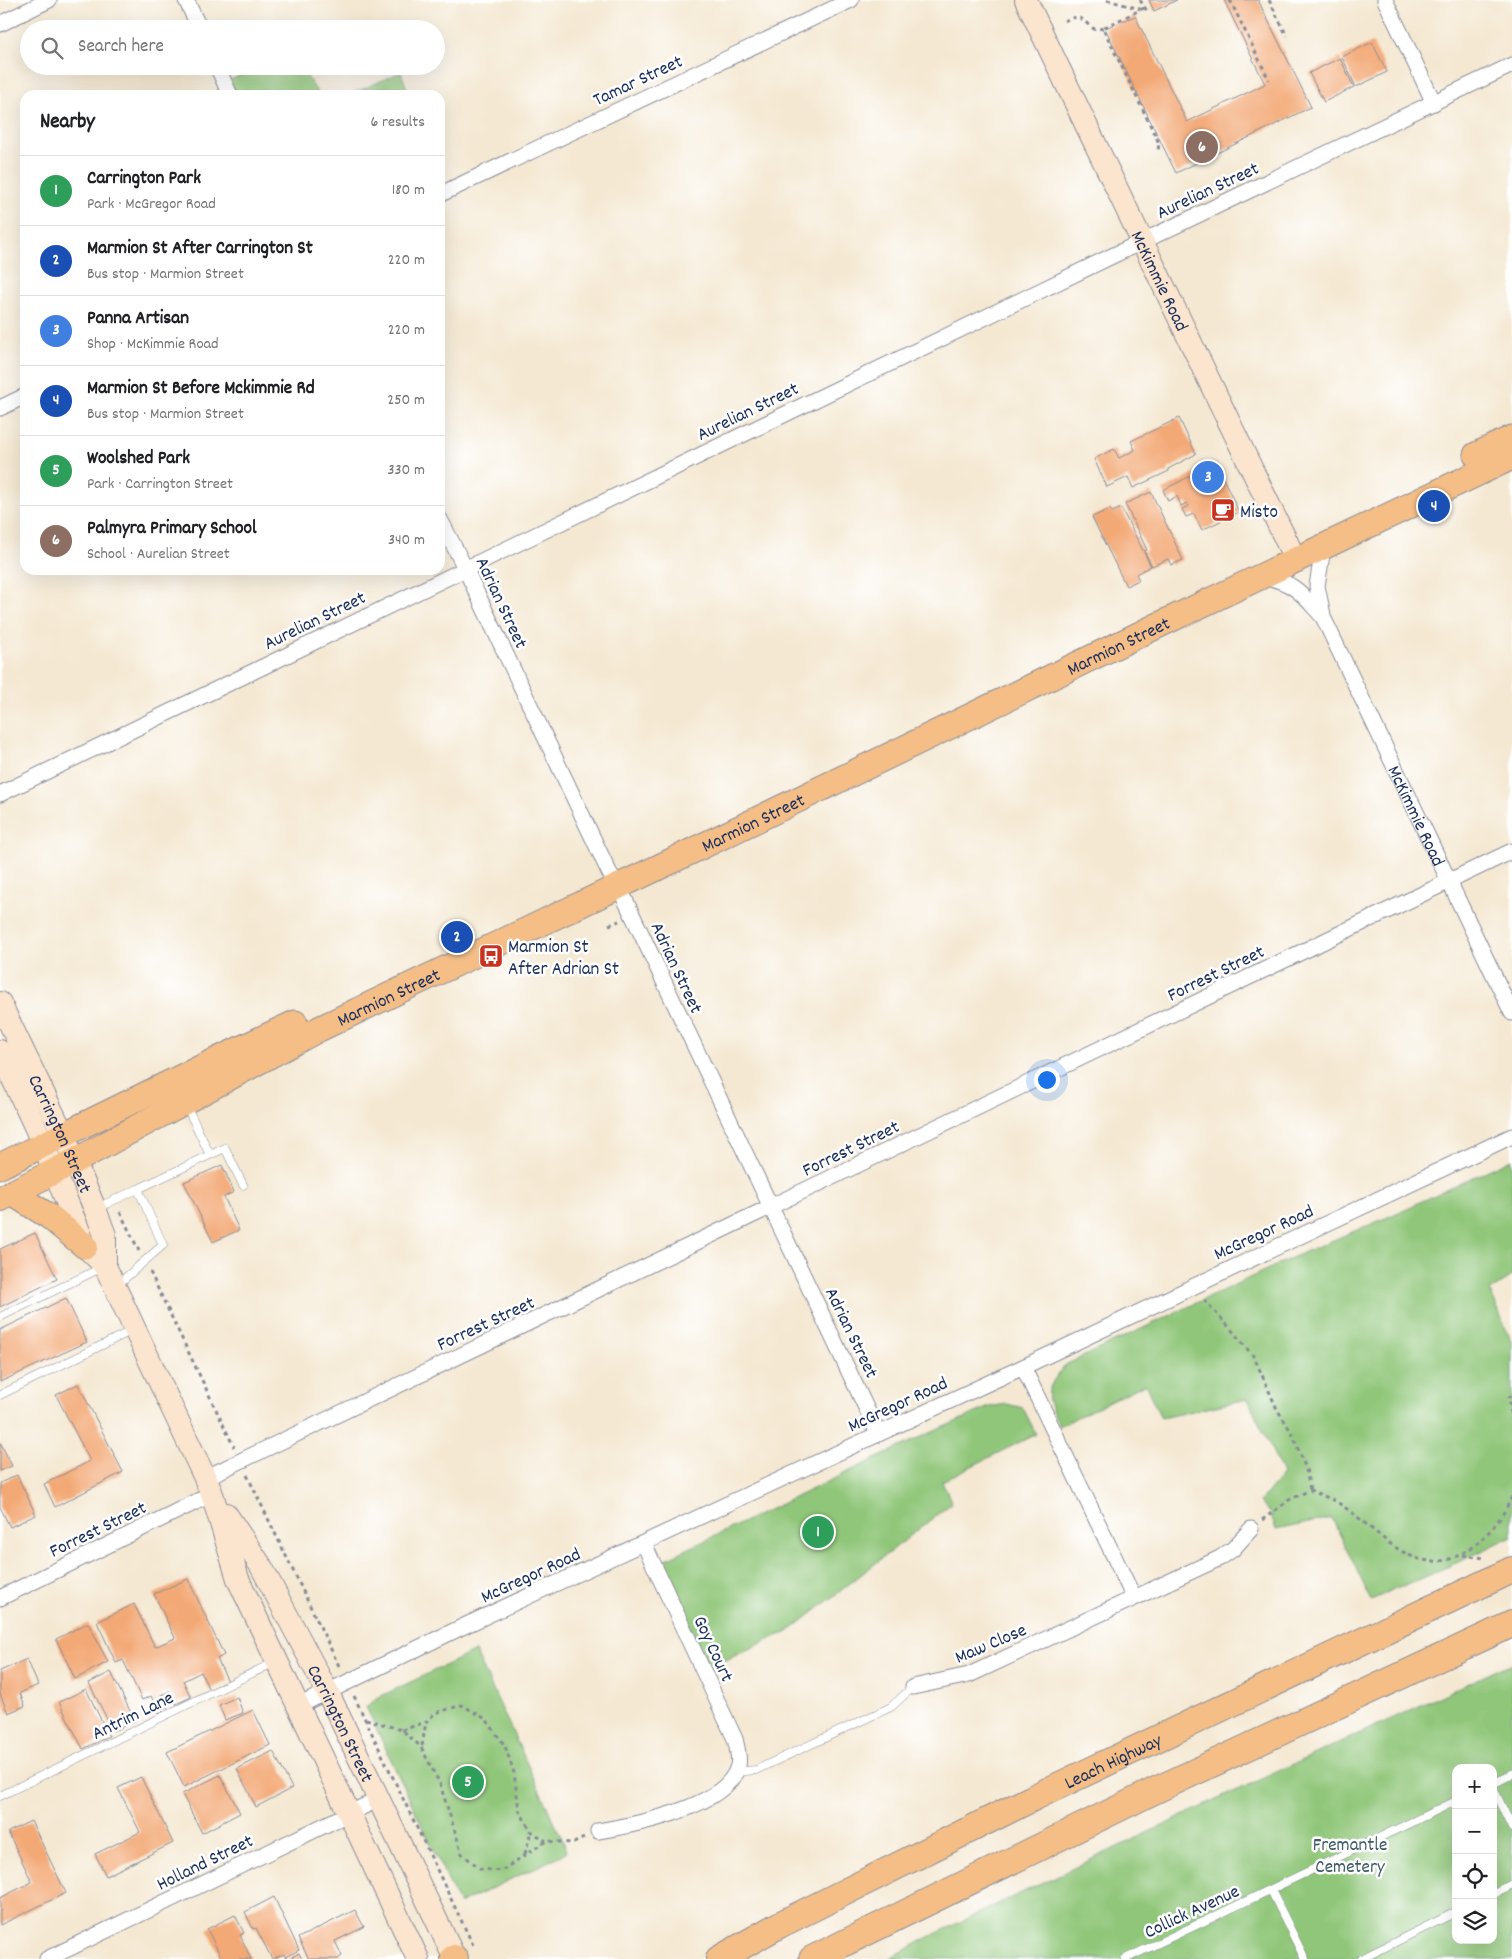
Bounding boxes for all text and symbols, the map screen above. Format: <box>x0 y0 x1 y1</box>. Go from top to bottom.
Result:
search box <box>20 20 445 75</box>
icon: search <box>38 34 66 62</box>
text: Search here <box>78 34 164 61</box>
street label: Tamar Street <box>589 50 688 115</box>
text: Nearby <box>40 108 95 138</box>
text: 6 results <box>370 111 425 134</box>
pin: 6 <box>1186 128 1218 166</box>
street label: Aurelian Street <box>1153 157 1264 228</box>
text: Carrington Park <box>87 166 201 193</box>
text: 1 <box>54 179 58 202</box>
text: 180 m <box>392 179 425 202</box>
text: Park · McGregor Road <box>87 193 216 216</box>
street label: McKimmie Road <box>1122 227 1194 337</box>
text: Marmion St After Carrington St <box>87 236 313 263</box>
text: 2 <box>53 249 60 272</box>
text: 220 m <box>388 249 425 272</box>
text: Bus stop · Marmion Street <box>87 263 244 286</box>
text: Panna Artisan <box>87 306 189 333</box>
text: 3 <box>52 319 60 342</box>
text: 220 m <box>388 319 425 342</box>
text: Shop · McKimmie Road <box>87 333 219 356</box>
text: Marmion St Before Mckimmie Rd <box>87 376 315 403</box>
street label: Aurelian Street <box>693 377 804 449</box>
text: 4 <box>53 389 59 412</box>
text: 250 m <box>387 389 425 412</box>
text: Bus stop · Marmion Street <box>87 403 244 426</box>
text: Woolshed Park <box>87 446 190 473</box>
pin: 3 <box>1192 458 1224 496</box>
text: 5 <box>52 459 60 482</box>
text: 330 m <box>387 459 425 482</box>
text: Park · Carrington Street <box>87 473 233 496</box>
pin: 4 <box>1418 487 1450 525</box>
cafe icon: Misto <box>1210 497 1236 523</box>
place label: Misto <box>1240 500 1278 527</box>
text: Palmyra Primary School <box>87 516 256 543</box>
text: 6 <box>52 529 60 552</box>
text: 340 m <box>388 529 425 552</box>
text: School · Aurelian Street <box>87 543 230 566</box>
street label: Adrian Street <box>467 553 533 654</box>
street label: Aurelian Street <box>260 586 371 658</box>
street label: Marmion Street <box>1063 612 1175 684</box>
street label: McKimmie Road <box>1379 762 1450 872</box>
street label: Marmion Street <box>698 788 810 861</box>
pin: 2 <box>441 918 473 956</box>
street label: Adrian Street <box>642 918 708 1019</box>
place label: Marmion St After Adrian St <box>508 935 619 984</box>
street label: Forrest Street <box>1163 940 1270 1010</box>
bus stop icon: Marmion St After Adrian St <box>478 943 504 969</box>
street label: Marmion Street <box>333 963 446 1035</box>
your location <box>1034 1067 1060 1093</box>
street label: Carrington Street <box>19 1071 97 1198</box>
street label: Forrest Street <box>798 1115 905 1185</box>
street label: McGregor Road <box>1210 1199 1319 1269</box>
street label: Adrian Street <box>816 1284 883 1384</box>
street label: Forrest Street <box>433 1291 540 1360</box>
street label: McGregor Road <box>844 1371 953 1441</box>
street label: Forrest Street <box>45 1496 152 1566</box>
pin: 1 <box>802 1513 834 1551</box>
street label: McGregor Road <box>477 1542 586 1612</box>
street label: Goy Court <box>685 1612 739 1687</box>
street label: Maw Close <box>951 1618 1031 1672</box>
street label: Carrington Street <box>298 1661 379 1788</box>
street label: Antrim Lane <box>88 1686 179 1749</box>
street label: Leach Highway <box>1061 1728 1167 1798</box>
pin: 5 <box>452 1763 484 1801</box>
map controls <box>1452 1764 1497 1944</box>
button: + <box>1452 1764 1497 1809</box>
button: − <box>1452 1809 1497 1854</box>
street label: Holland Street <box>153 1829 258 1899</box>
park label: Fremantle Cemetery <box>1313 1833 1387 1882</box>
button: locate <box>1452 1854 1497 1899</box>
street label: Collick Avenue <box>1140 1879 1244 1947</box>
button: layers <box>1452 1899 1497 1944</box>

